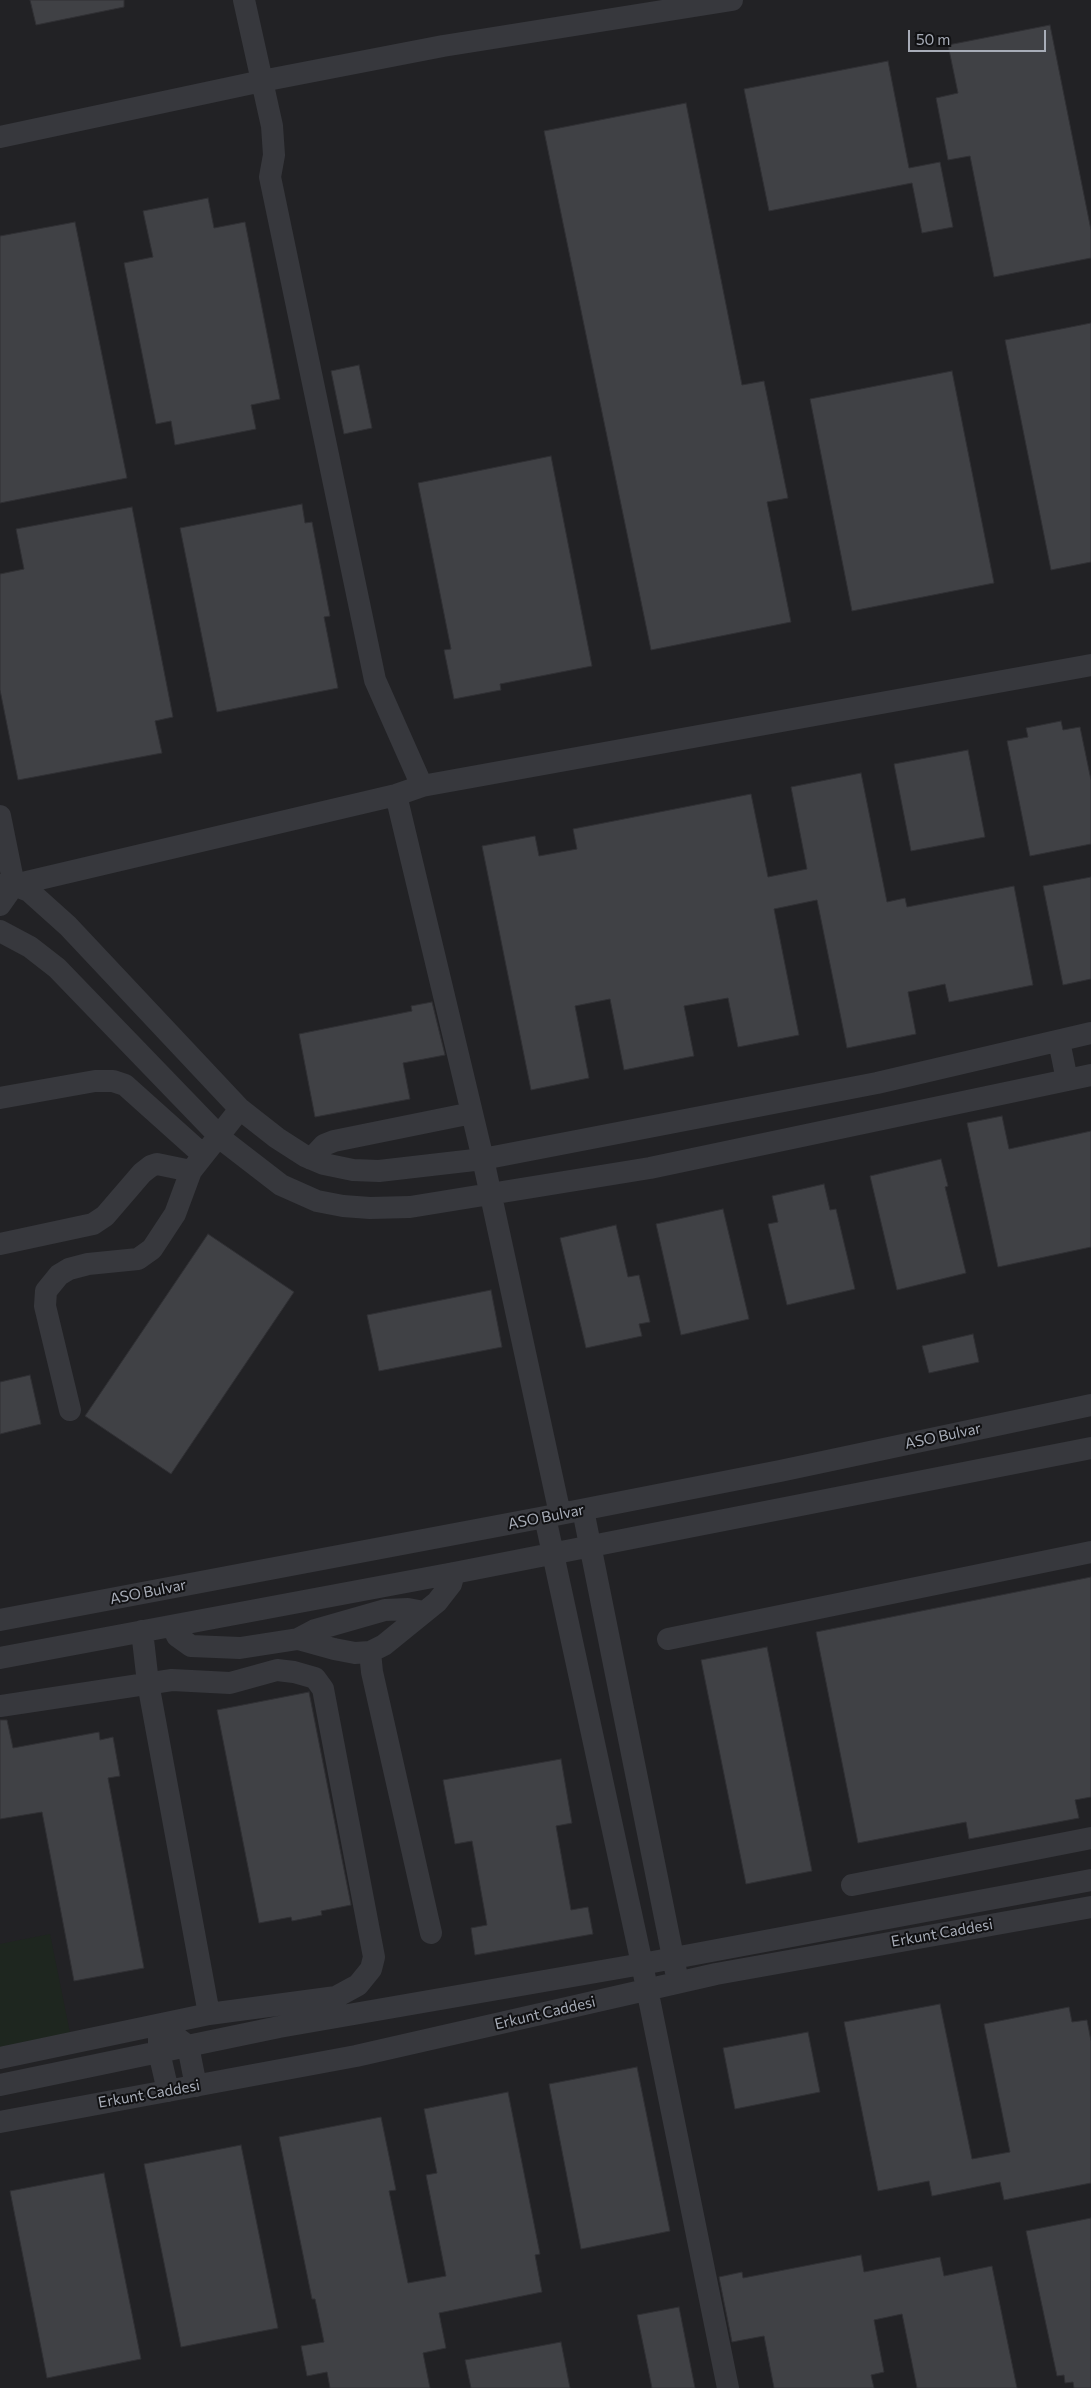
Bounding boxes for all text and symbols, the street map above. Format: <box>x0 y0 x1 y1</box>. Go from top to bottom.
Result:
scale bar <box>911 20 1048 52</box>
text: 50 m <box>916 30 950 48</box>
street label: ASO Bulvar <box>903 1419 983 1453</box>
street label: ASO Bulvar <box>506 1501 586 1533</box>
street label: ASO Bulvar <box>108 1576 188 1608</box>
street label: Erkunt Caddesi <box>890 1915 994 1951</box>
street label: Erkunt Caddesi <box>493 1993 597 2033</box>
street label: Erkunt Caddesi <box>97 2076 201 2112</box>

